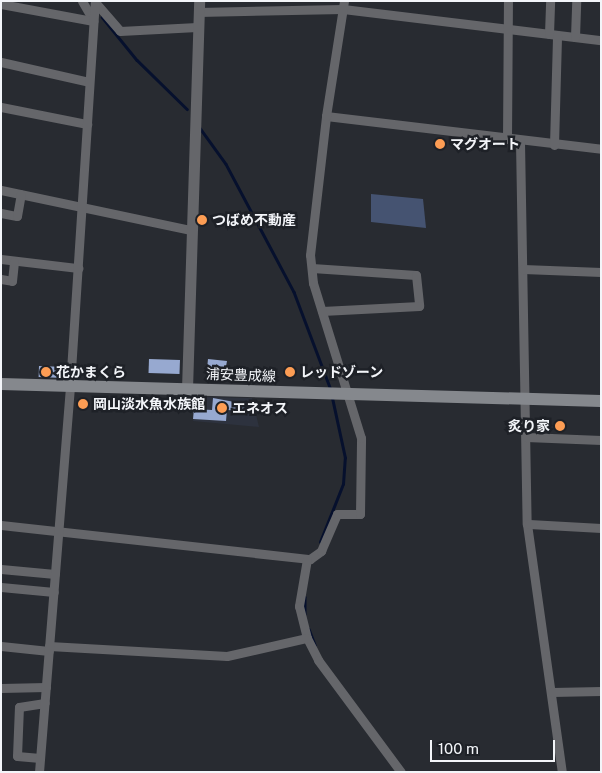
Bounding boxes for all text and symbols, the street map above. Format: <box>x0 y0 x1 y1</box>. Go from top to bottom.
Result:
place label: マグオート <box>450 136 520 152</box>
marker: マグオート <box>434 138 446 150</box>
place label: つばめ不動産 <box>212 212 296 228</box>
marker: つばめ不動産 <box>196 214 208 226</box>
place label: 花かまくら <box>56 364 126 380</box>
place label: レッドゾーン <box>300 364 384 380</box>
street label: 浦安豊成線 <box>206 365 276 385</box>
marker: 花かまくら <box>40 366 52 378</box>
marker: レッドゾーン <box>284 366 296 378</box>
place label: 岡山淡水魚水族館 <box>93 396 205 412</box>
marker: 岡山淡水魚水族館 <box>77 398 89 410</box>
place label: エネオス <box>232 400 288 416</box>
marker: エネオス <box>216 402 228 414</box>
place label: 炙り家 <box>508 418 550 434</box>
marker: 炙り家 <box>554 420 566 432</box>
scale bar <box>432 730 557 762</box>
text: 100 m <box>438 740 479 757</box>

